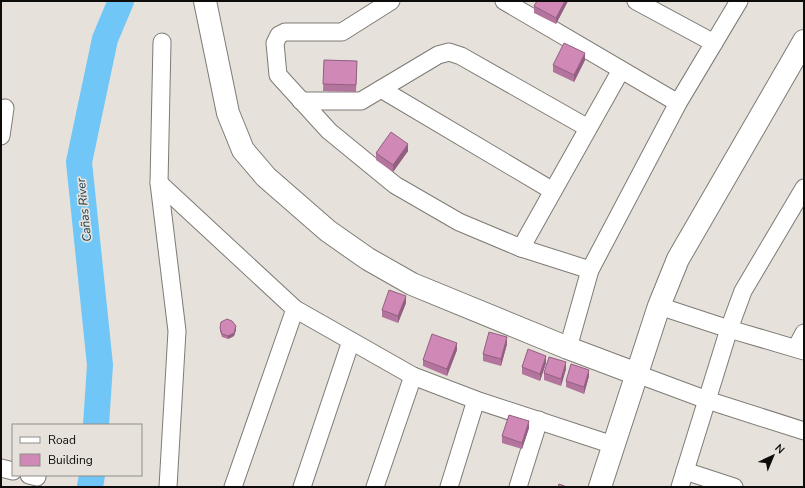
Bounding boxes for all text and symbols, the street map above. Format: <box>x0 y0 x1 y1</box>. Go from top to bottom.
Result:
water label: Cañas River <box>73 177 95 243</box>
legend <box>12 424 142 476</box>
text: Road <box>48 432 76 448</box>
north arrow <box>753 436 793 476</box>
text: N <box>771 441 788 457</box>
text: Building <box>48 452 93 468</box>

